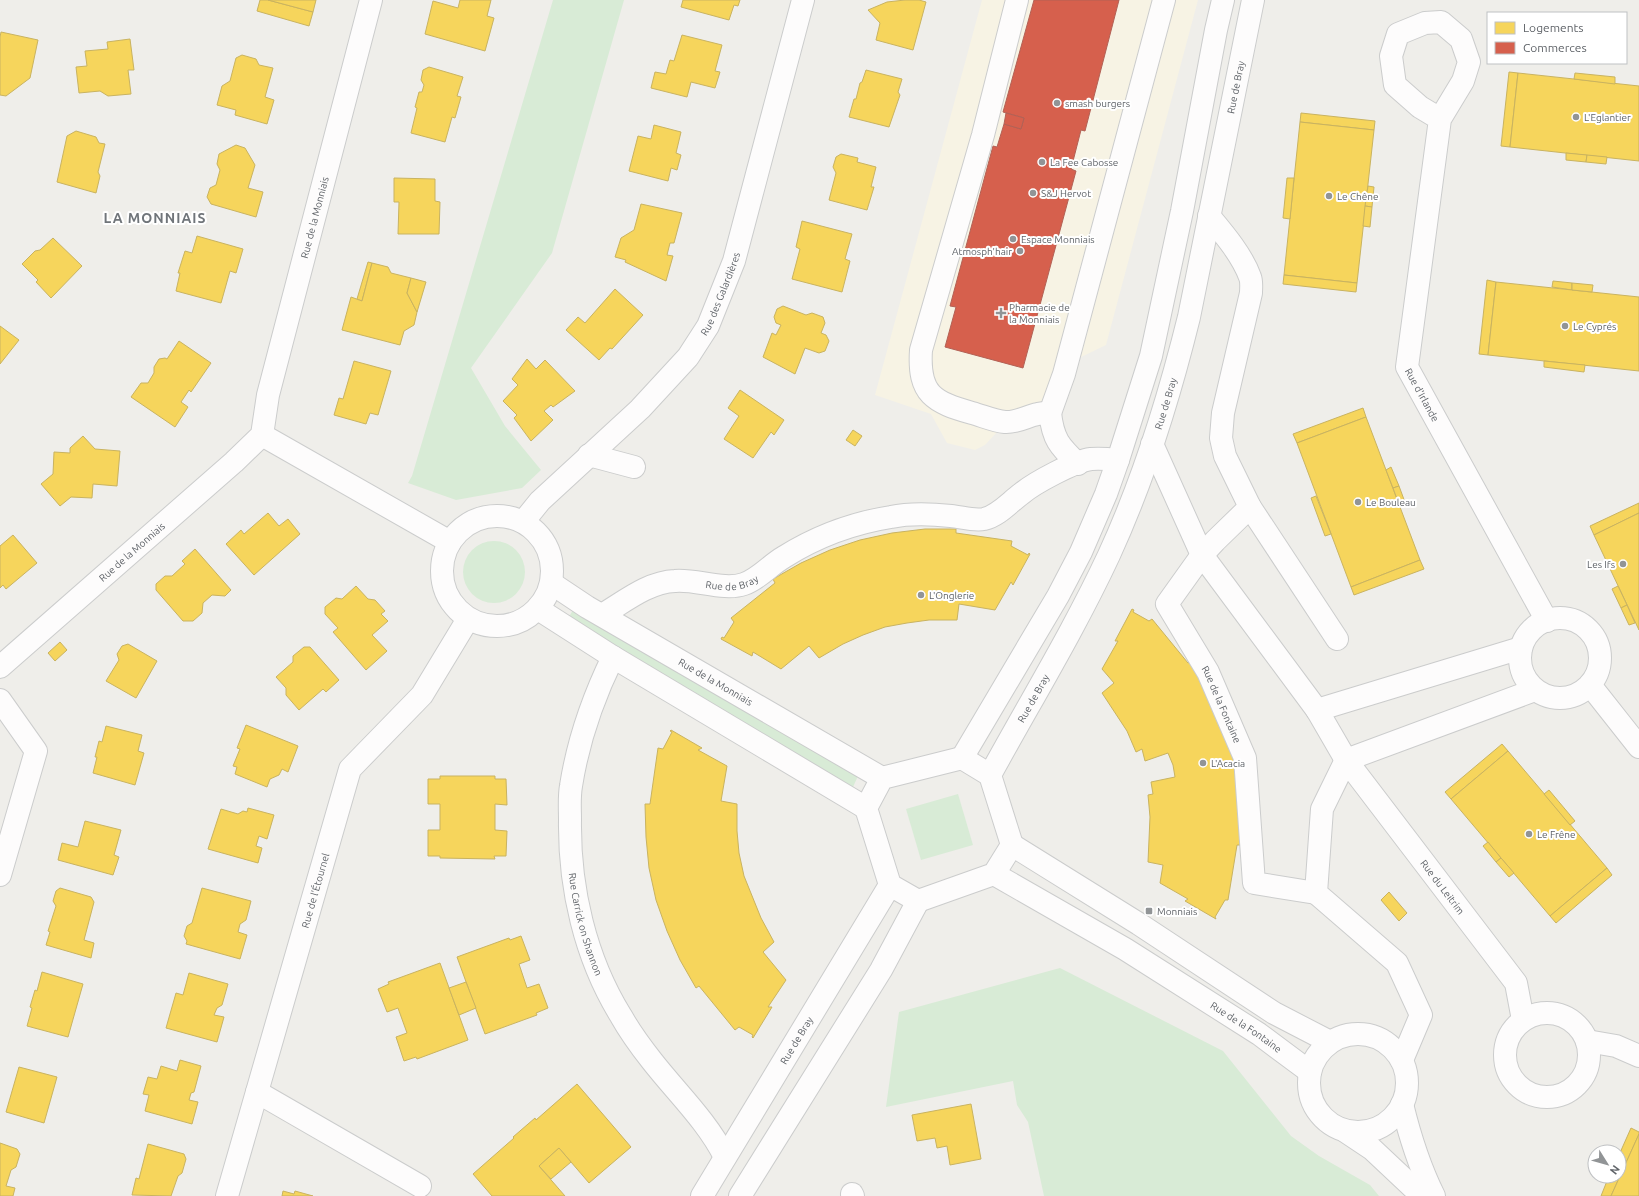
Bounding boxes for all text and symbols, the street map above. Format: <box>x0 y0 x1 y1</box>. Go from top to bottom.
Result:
legend <box>1487 12 1627 64</box>
text: Logements <box>1523 21 1583 34</box>
text: Commerces <box>1523 41 1587 54</box>
street label: Rue de Bray <box>1225 60 1247 115</box>
marker: smash burgers <box>1052 98 1062 108</box>
place label: smash burgers <box>1065 98 1130 109</box>
marker: L'Eglantier <box>1571 112 1581 122</box>
place label: L'Eglantier <box>1584 112 1631 123</box>
marker: La Fee Cabosse <box>1037 157 1047 167</box>
place label: La Fee Cabosse <box>1050 157 1118 168</box>
street label: Rue de la Monniais <box>299 176 331 259</box>
marker: S&J Hervot <box>1028 188 1038 198</box>
place label: S&J Hervot <box>1041 188 1091 199</box>
marker: Le Chêne <box>1324 191 1334 201</box>
place label: Le Chêne <box>1337 191 1379 202</box>
district label: LA MONNIAIS <box>104 210 206 226</box>
marker: Espace Monniais <box>1008 234 1018 244</box>
place label: Espace Monniais <box>1021 234 1095 245</box>
place label: Atmosph'hair <box>952 246 1012 257</box>
marker: Atmosph'hair <box>1015 246 1025 256</box>
street label: Rue des Galardières <box>698 251 742 338</box>
place label: Pharmacie de la Monniais <box>1009 302 1070 325</box>
marker: Pharmacie de la Monniais <box>996 308 1006 318</box>
marker: Le Cyprés <box>1560 321 1570 331</box>
place label: Le Cyprés <box>1573 321 1616 332</box>
street label: Rue d'Irlande <box>1403 366 1441 424</box>
street label: Rue de Bray <box>1153 376 1179 431</box>
marker: Le Bouleau <box>1353 497 1363 507</box>
place label: Le Bouleau <box>1366 497 1416 508</box>
street label: Rue de la Monniais <box>97 520 167 584</box>
place label: Les Ifs <box>1587 559 1615 570</box>
marker: Les Ifs <box>1618 559 1628 569</box>
street label: Rue de Bray <box>705 573 760 592</box>
marker: L'Onglerie <box>916 590 926 600</box>
place label: L'Onglerie <box>929 590 974 601</box>
street label: Rue de la Monniais <box>676 656 754 708</box>
street label: Rue de la Fontaine <box>1199 664 1243 745</box>
street label: Rue de Bray <box>1015 672 1052 725</box>
marker: L'Acacia <box>1198 758 1208 768</box>
place label: L'Acacia <box>1211 758 1245 769</box>
marker: Le Frêne <box>1524 829 1534 839</box>
place label: Le Frêne <box>1537 829 1576 840</box>
street label: Rue de l'Étournel <box>300 852 332 929</box>
street label: Rue du Leitrim <box>1418 858 1467 917</box>
street label: Rue Carrick on Shannon <box>567 872 604 977</box>
marker: Monniais <box>1144 906 1154 916</box>
place label: Monniais <box>1157 906 1197 917</box>
street label: Rue de la Fontaine <box>1208 1000 1284 1055</box>
street label: Rue de Bray <box>778 1015 815 1066</box>
north arrow <box>1587 1144 1627 1184</box>
text: N <box>1608 1163 1622 1177</box>

